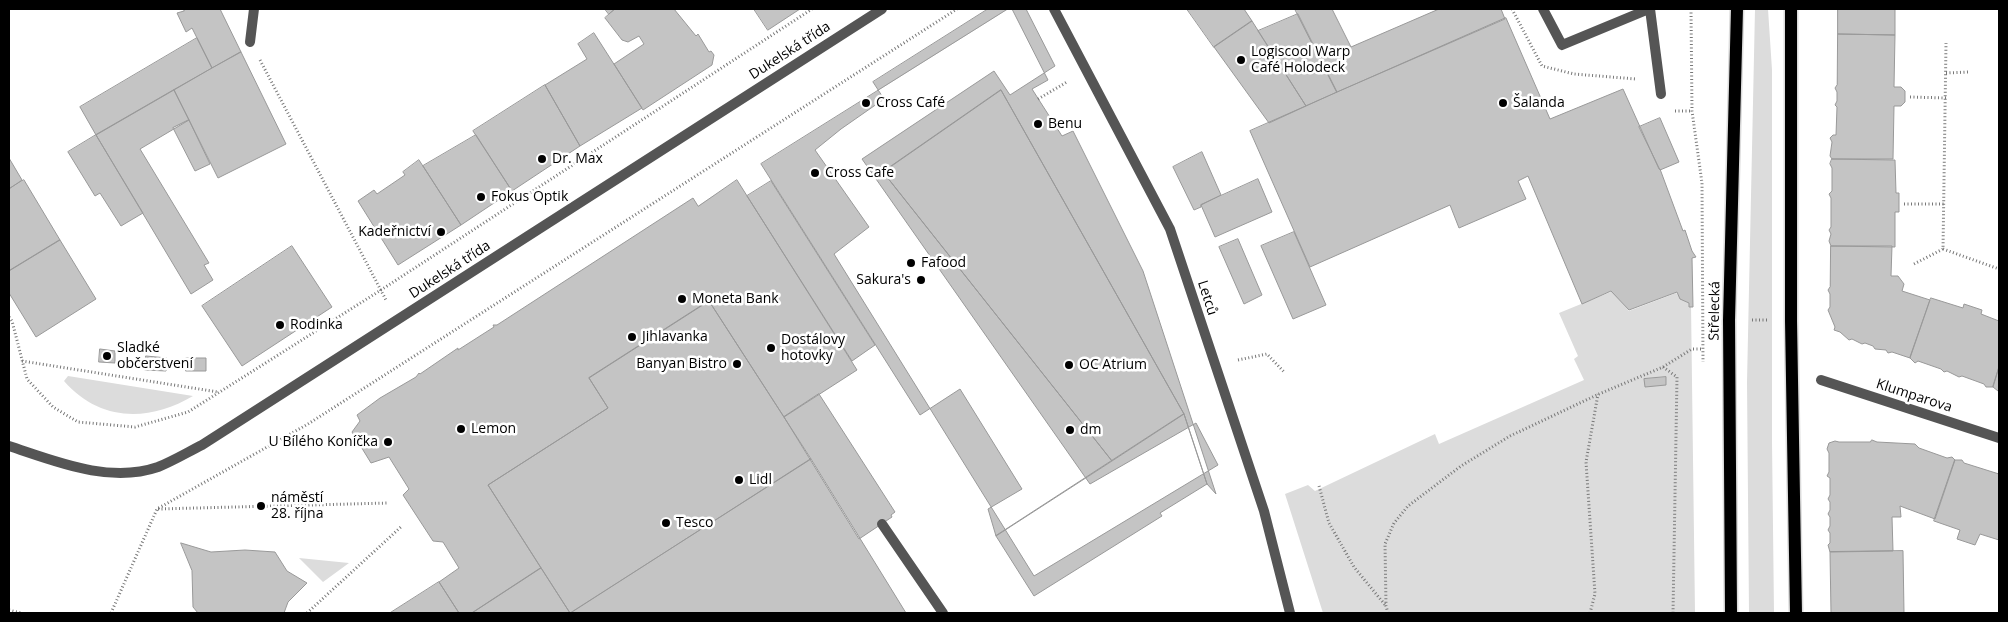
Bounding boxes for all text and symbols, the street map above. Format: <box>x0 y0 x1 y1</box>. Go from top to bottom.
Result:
street label: Dukelská třída <box>746 18 834 84</box>
place label: Logiscool Warp Café Holodeck <box>1251 44 1350 76</box>
marker: Logiscool Warp Café Holodeck <box>1235 54 1247 66</box>
place label: Cross Café <box>876 95 945 111</box>
place label: Šalanda <box>1513 95 1565 111</box>
marker: Cross Café <box>860 97 872 109</box>
marker: Šalanda <box>1497 97 1509 109</box>
place label: Benu <box>1048 116 1082 132</box>
marker: Benu <box>1032 118 1044 130</box>
place label: Dr. Max <box>552 151 603 167</box>
marker: Dr. Max <box>536 153 548 165</box>
place label: Cross Cafe <box>825 165 894 181</box>
marker: Cross Cafe <box>809 167 821 179</box>
place label: Fokus Optik <box>491 189 568 205</box>
marker: Fokus Optik <box>475 191 487 203</box>
place label: Kadeřnictví <box>358 224 431 240</box>
marker: Kadeřnictví <box>435 226 447 238</box>
street label: Dukelská třída <box>406 237 494 303</box>
place label: Fafood <box>921 255 966 271</box>
marker: Fafood <box>905 257 917 269</box>
place label: Sakura's <box>856 272 911 288</box>
marker: Sakura's <box>915 274 927 286</box>
street label: Letců <box>1194 279 1220 317</box>
street label: Střelecká <box>1706 281 1724 341</box>
place label: Moneta Bank <box>692 291 779 307</box>
marker: Moneta Bank <box>676 293 688 305</box>
place label: Rodinka <box>290 317 343 333</box>
marker: Rodinka <box>274 319 286 331</box>
place label: Jihlavanka <box>642 329 708 345</box>
marker: Jihlavanka <box>626 331 638 343</box>
place label: Dostálovy hotovky <box>781 332 845 364</box>
place label: Sladké občerstvení <box>117 340 193 372</box>
marker: Dostálovy hotovky <box>765 342 777 354</box>
marker: Sladké občerstvení <box>101 350 113 362</box>
place label: Banyan Bistro <box>636 356 727 372</box>
place label: OC Atrium <box>1079 357 1147 373</box>
marker: Banyan Bistro <box>731 358 743 370</box>
marker: OC Atrium <box>1063 359 1075 371</box>
street label: Klumparova <box>1874 376 1954 416</box>
place label: Lemon <box>471 421 516 437</box>
place label: dm <box>1080 422 1102 438</box>
marker: Lemon <box>455 423 467 435</box>
marker: dm <box>1064 424 1076 436</box>
place label: U Bílého Koníčka <box>269 434 378 450</box>
marker: U Bílého Koníčka <box>382 436 394 448</box>
place label: Lidl <box>749 472 772 488</box>
marker: Lidl <box>733 474 745 486</box>
place label: náměstí 28. října <box>271 490 323 522</box>
marker: náměstí 28. října <box>255 500 267 512</box>
place label: Tesco <box>676 515 713 531</box>
marker: Tesco <box>660 517 672 529</box>

